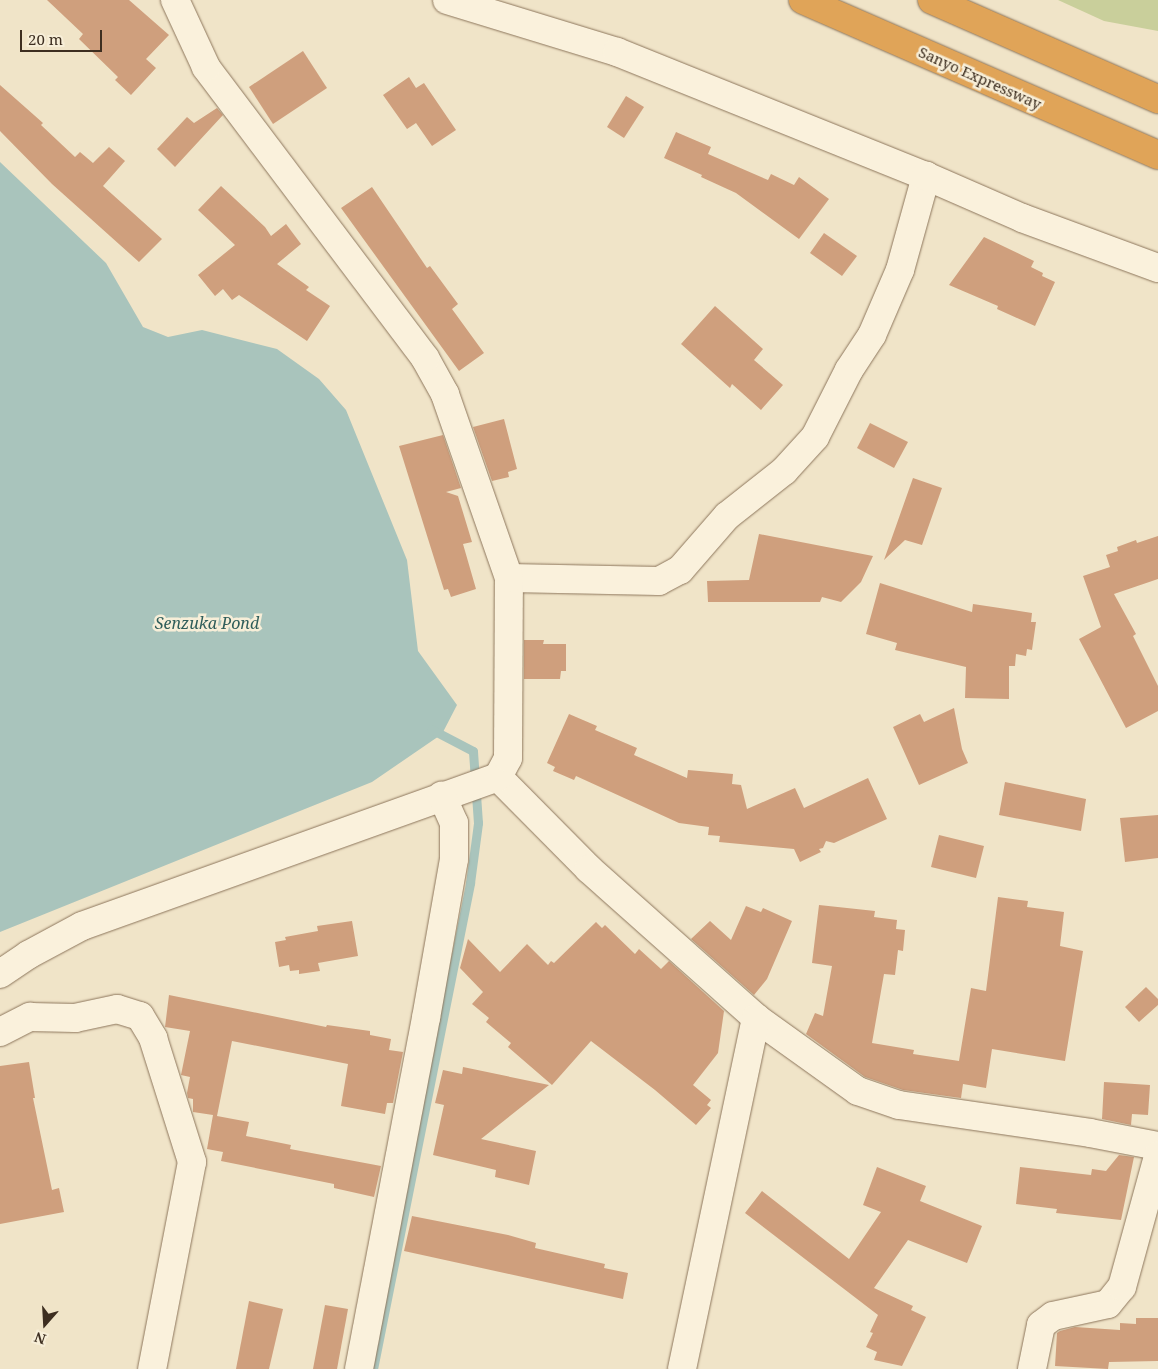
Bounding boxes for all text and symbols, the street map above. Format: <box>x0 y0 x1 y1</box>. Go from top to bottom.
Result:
scale bar <box>22 20 105 52</box>
text: 20 m <box>28 29 63 49</box>
street label: Sanyo Expressway <box>916 43 1044 113</box>
water label: Senzuka Pond <box>155 613 259 633</box>
north arrow <box>20 1299 70 1349</box>
text: N <box>32 1328 48 1349</box>

